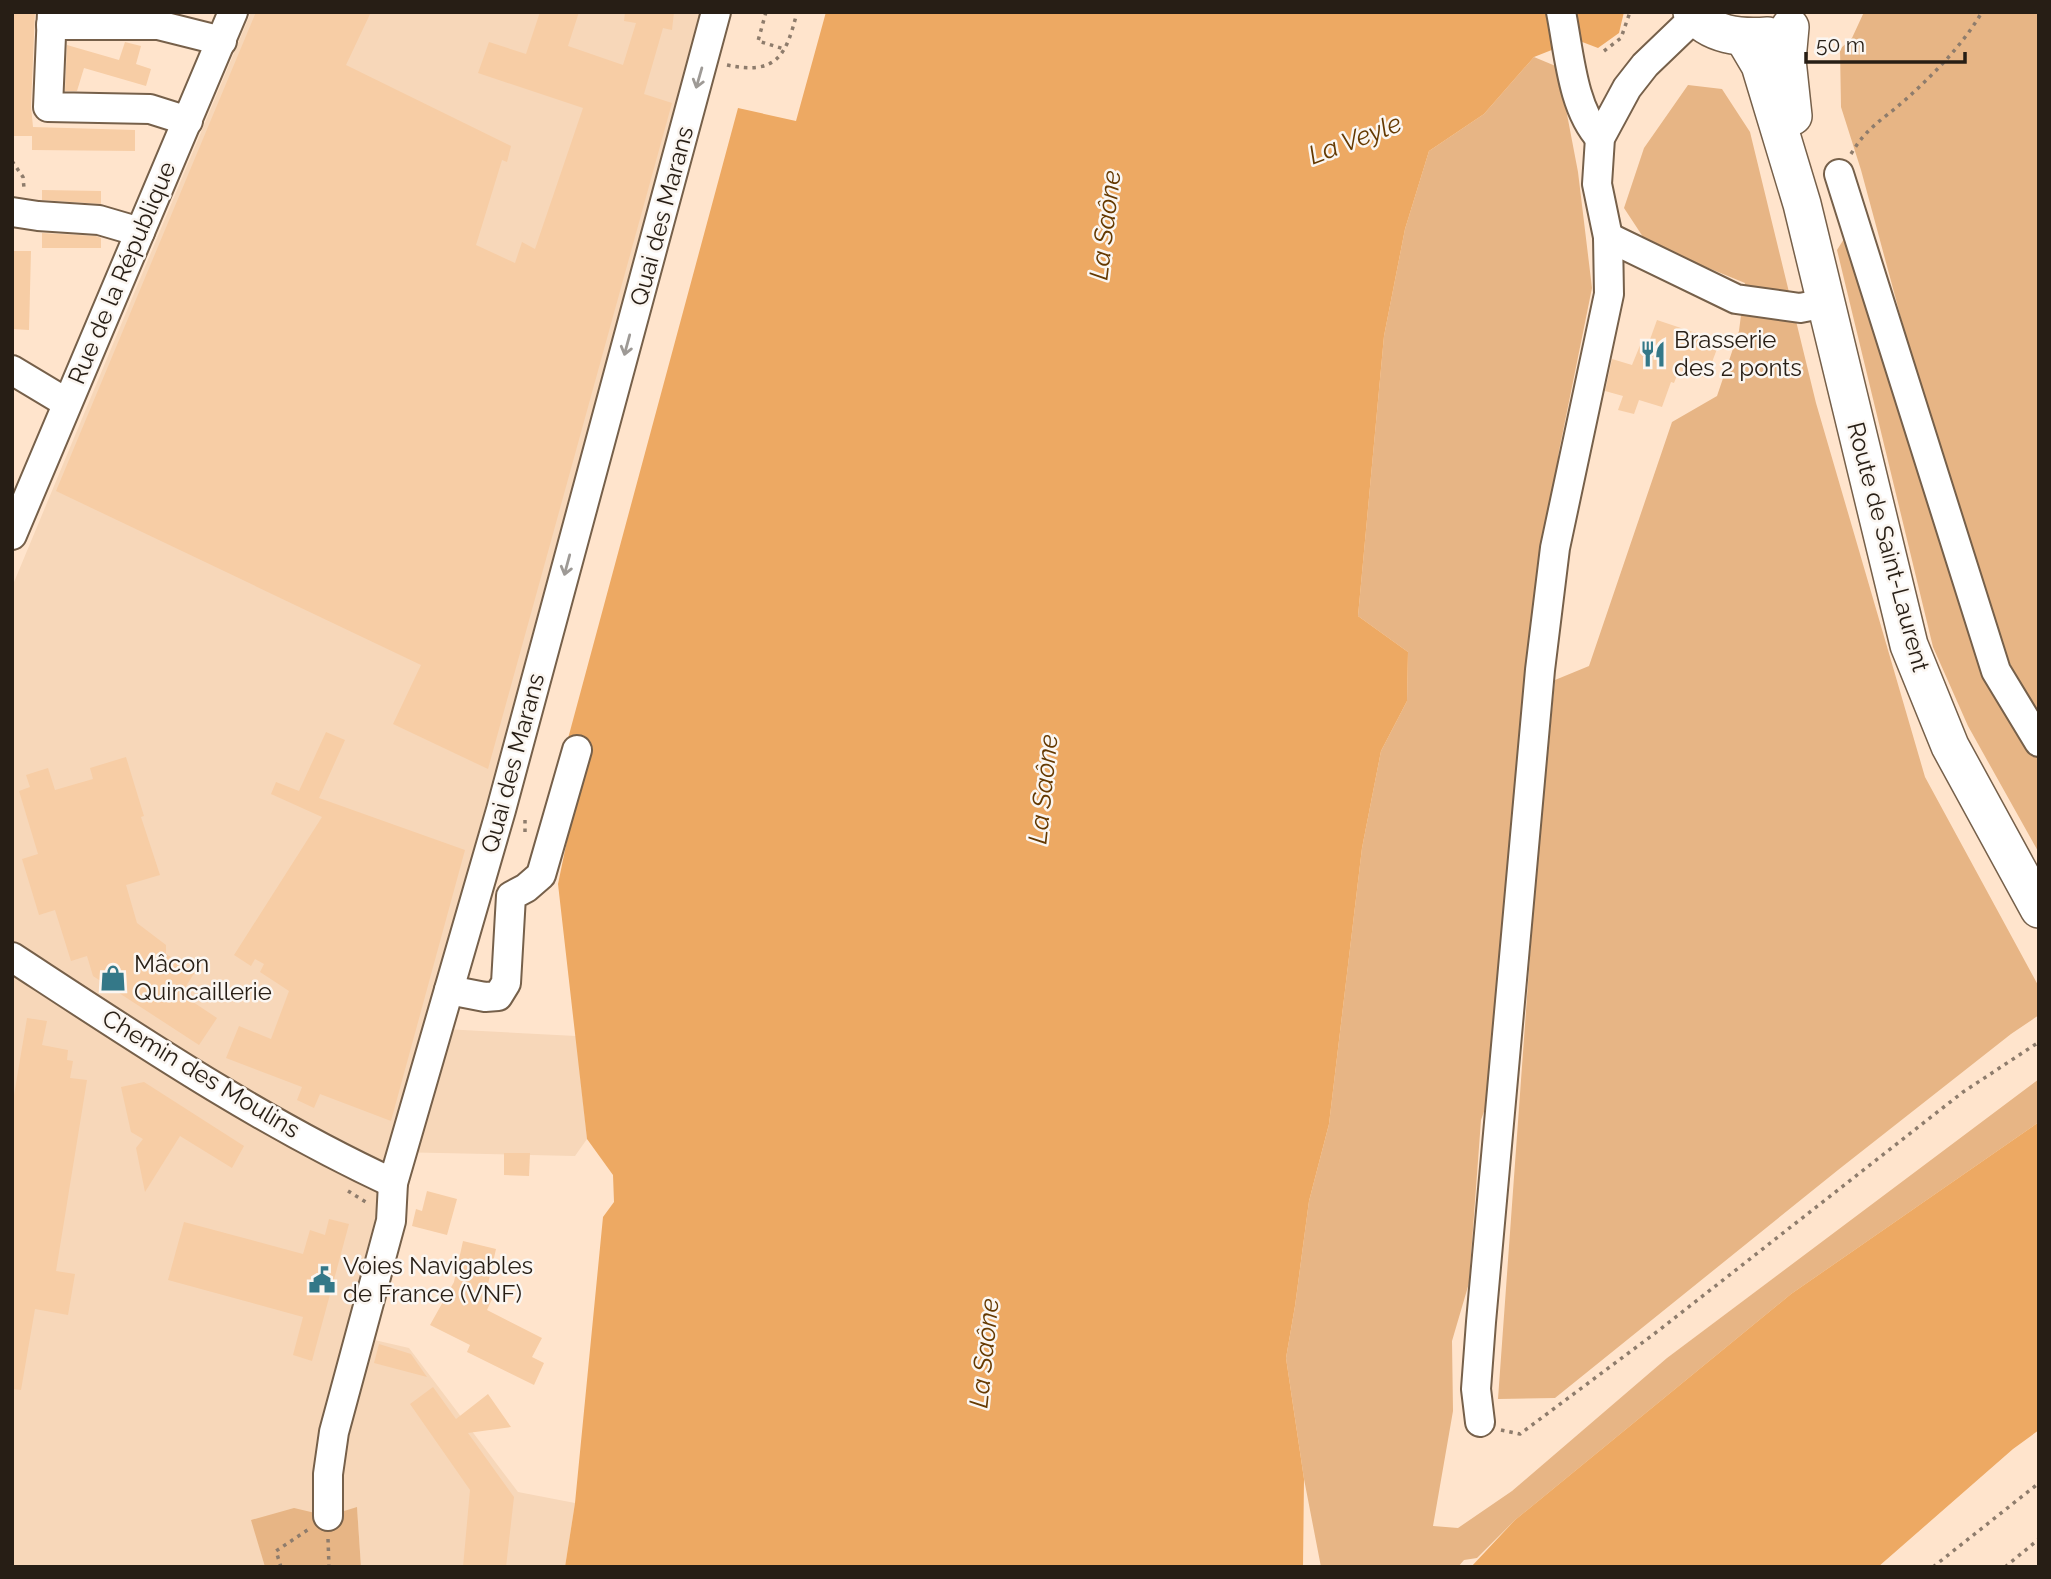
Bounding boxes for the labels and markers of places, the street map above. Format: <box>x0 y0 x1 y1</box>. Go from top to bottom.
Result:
place label: Brasserie des 2 ponts <box>1674 325 1802 382</box>
restaurant icon: Brasserie des 2 ponts <box>1638 339 1668 369</box>
place label: Mâcon Quincaillerie <box>134 949 272 1006</box>
shop icon: Mâcon Quincaillerie <box>98 963 128 993</box>
place label: Voies Navigables de France (VNF) <box>343 1251 533 1308</box>
public building icon: Voies Navigables de France (VNF) <box>307 1265 337 1295</box>

